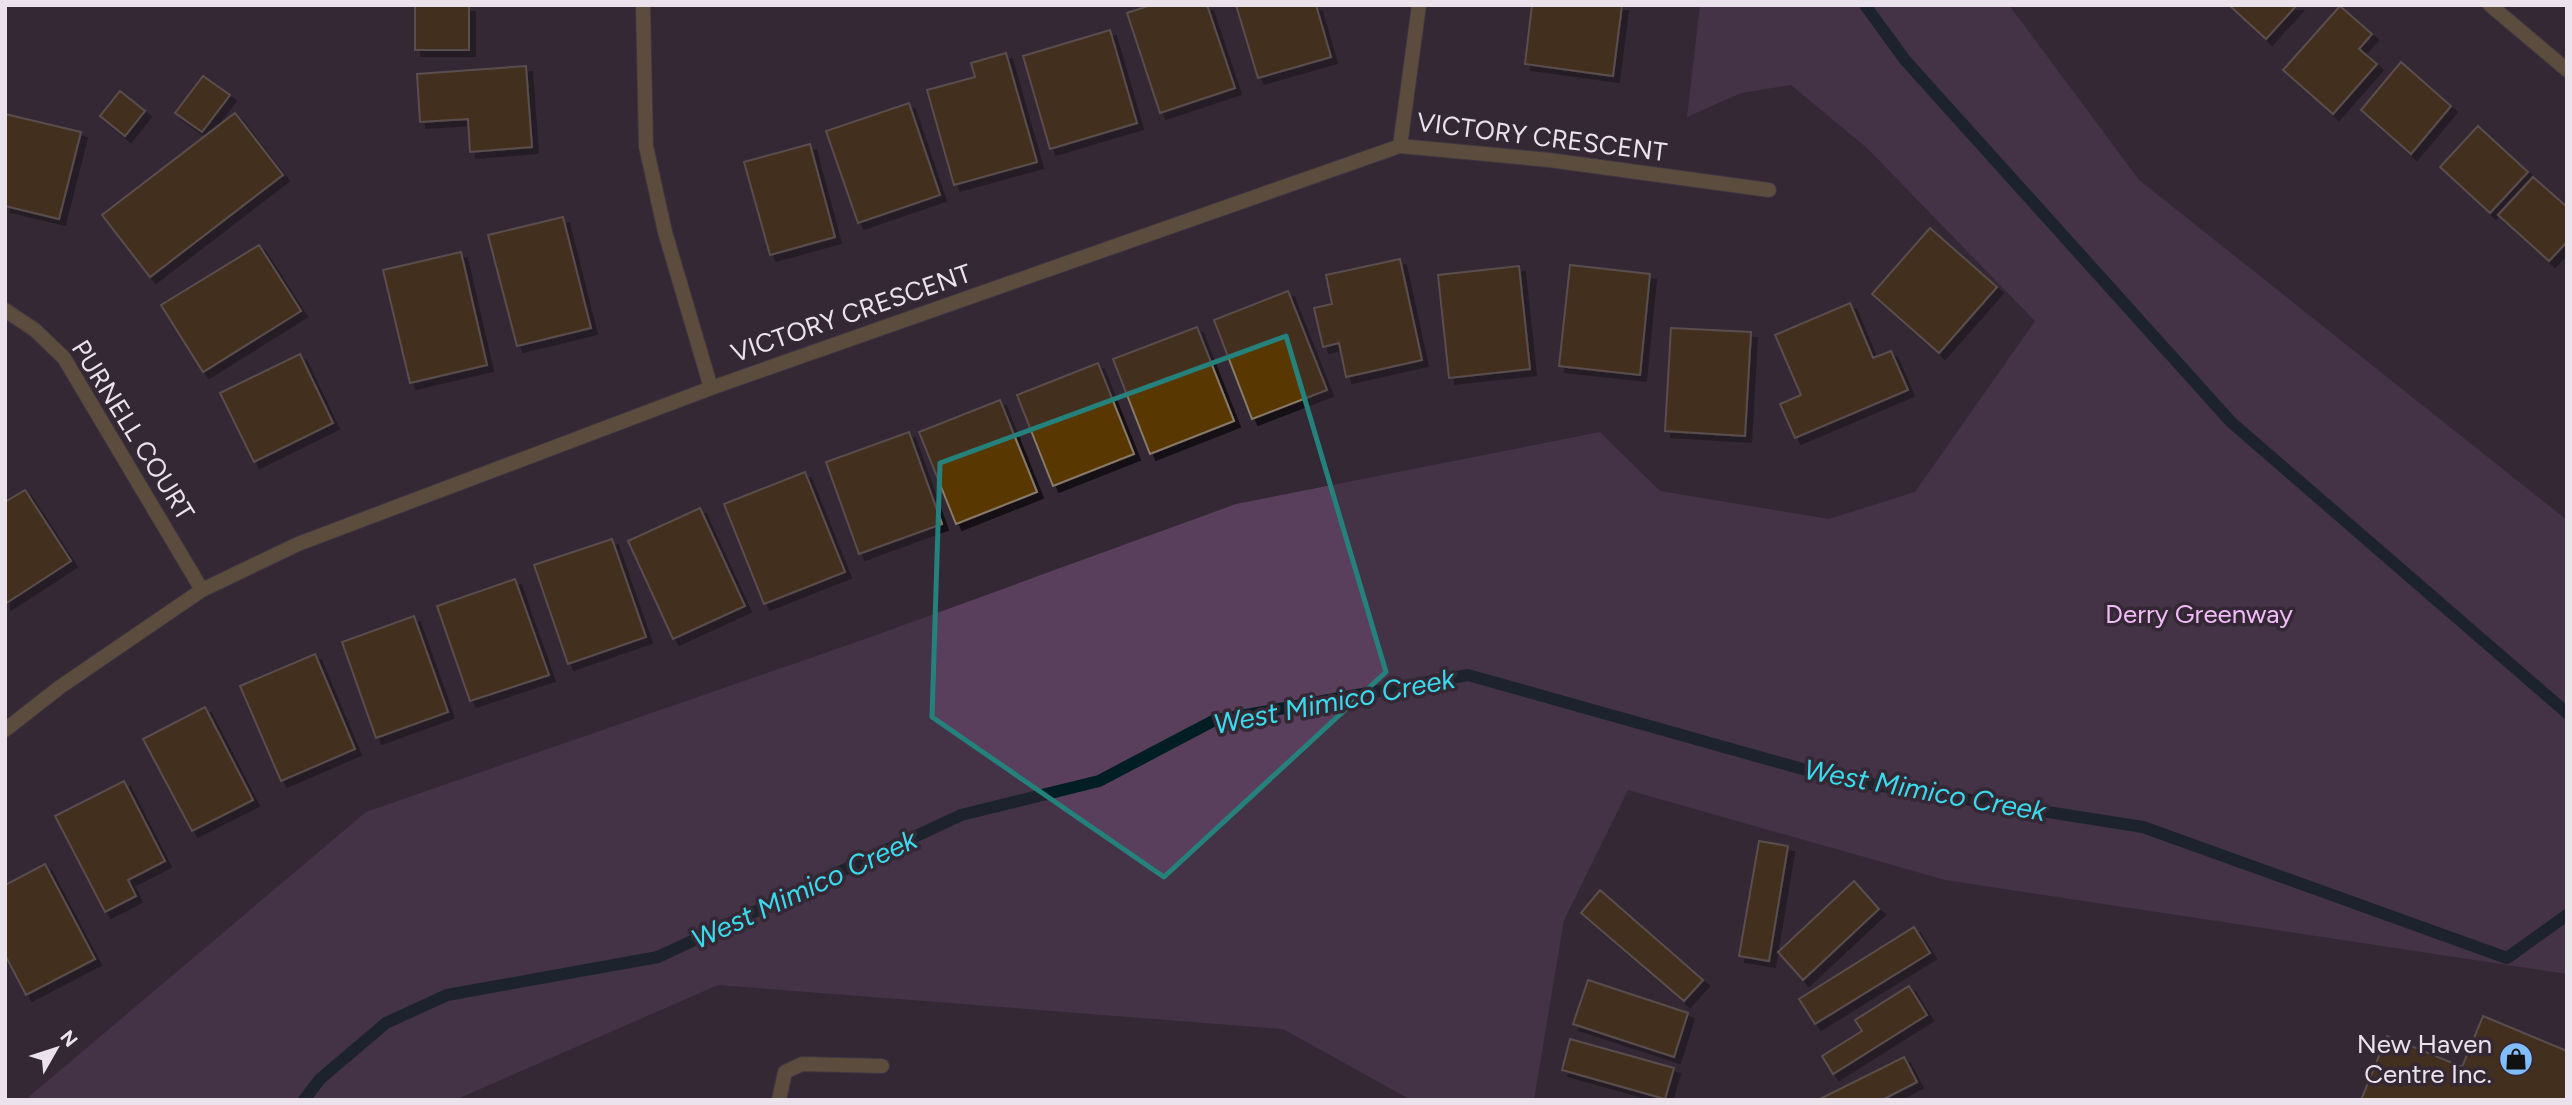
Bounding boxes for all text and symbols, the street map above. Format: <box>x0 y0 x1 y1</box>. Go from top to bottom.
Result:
street label: VICTORY CRESCENT <box>1415 106 1670 168</box>
street label: VICTORY CRESCENT <box>727 257 976 369</box>
street label: PURNELL COURT <box>65 334 202 527</box>
park label: Derry Greenway <box>2105 598 2293 630</box>
water label: West Mimico Creek <box>1211 661 1459 741</box>
water label: West Mimico Creek <box>1801 752 2050 828</box>
water label: West Mimico Creek <box>686 821 923 956</box>
north arrow <box>21 1014 91 1084</box>
text: N <box>55 1026 82 1052</box>
place label: New Haven Centre Inc. <box>2357 1028 2492 1090</box>
shop icon: New Haven Centre Inc. <box>2497 1040 2535 1078</box>

